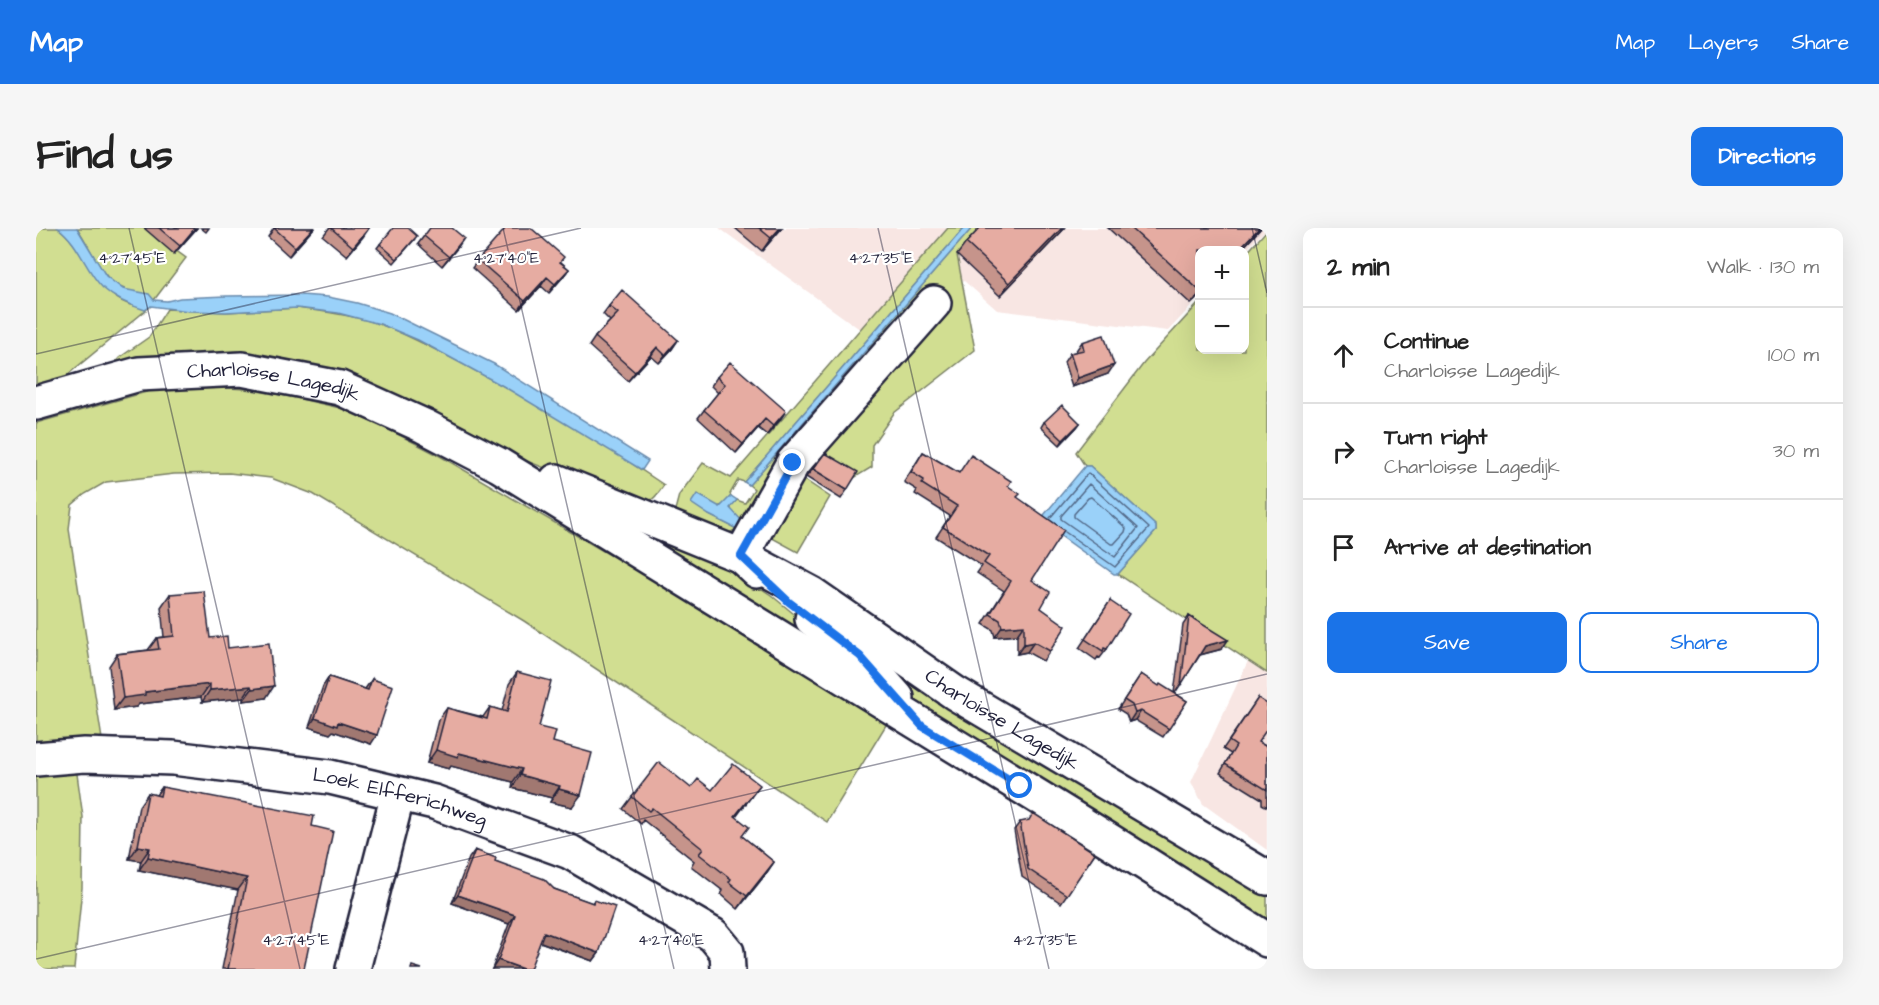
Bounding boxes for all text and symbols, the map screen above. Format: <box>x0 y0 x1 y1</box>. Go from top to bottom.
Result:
text: Map <box>30 23 83 62</box>
text: Map <box>1615 28 1655 57</box>
text: Layers <box>1688 28 1758 57</box>
text: Share <box>1791 28 1849 57</box>
text: Find us <box>36 127 173 185</box>
button: Directions <box>1691 127 1843 186</box>
map controls <box>1195 246 1249 354</box>
button: + <box>1195 246 1249 300</box>
text: 4°27'45"E <box>98 248 166 269</box>
text: 4°27'40"E <box>473 248 539 269</box>
text: 4°27'35"E <box>849 248 913 269</box>
text: 2 min <box>1327 249 1389 285</box>
text: Walk · 130 m <box>1707 253 1819 281</box>
button: − <box>1195 300 1249 354</box>
text: Continue <box>1384 326 1469 357</box>
icon: ahead <box>1327 339 1360 372</box>
text: 100 m <box>1768 341 1819 369</box>
street label: Charloisse Lagedijk <box>186 355 365 409</box>
text: Charloisse Lagedijk <box>1384 357 1560 385</box>
text: Turn right <box>1384 422 1487 453</box>
icon: right <box>1327 435 1360 468</box>
text: 30 m <box>1773 437 1819 465</box>
route end <box>779 449 805 475</box>
text: Charloisse Lagedijk <box>1384 453 1560 481</box>
icon: arrive <box>1327 531 1360 564</box>
text: Arrive at destination <box>1384 532 1591 563</box>
button: Save <box>1327 612 1567 673</box>
button: Share <box>1579 612 1819 673</box>
street label: Charloisse Lagedijk <box>919 662 1084 777</box>
street label: Loek Elfferichweg <box>311 761 491 835</box>
route start <box>1006 772 1032 798</box>
text: 4°27'45"E <box>262 930 330 951</box>
text: 4°27'40"E <box>638 930 704 951</box>
text: 4°27'35"E <box>1013 930 1077 951</box>

